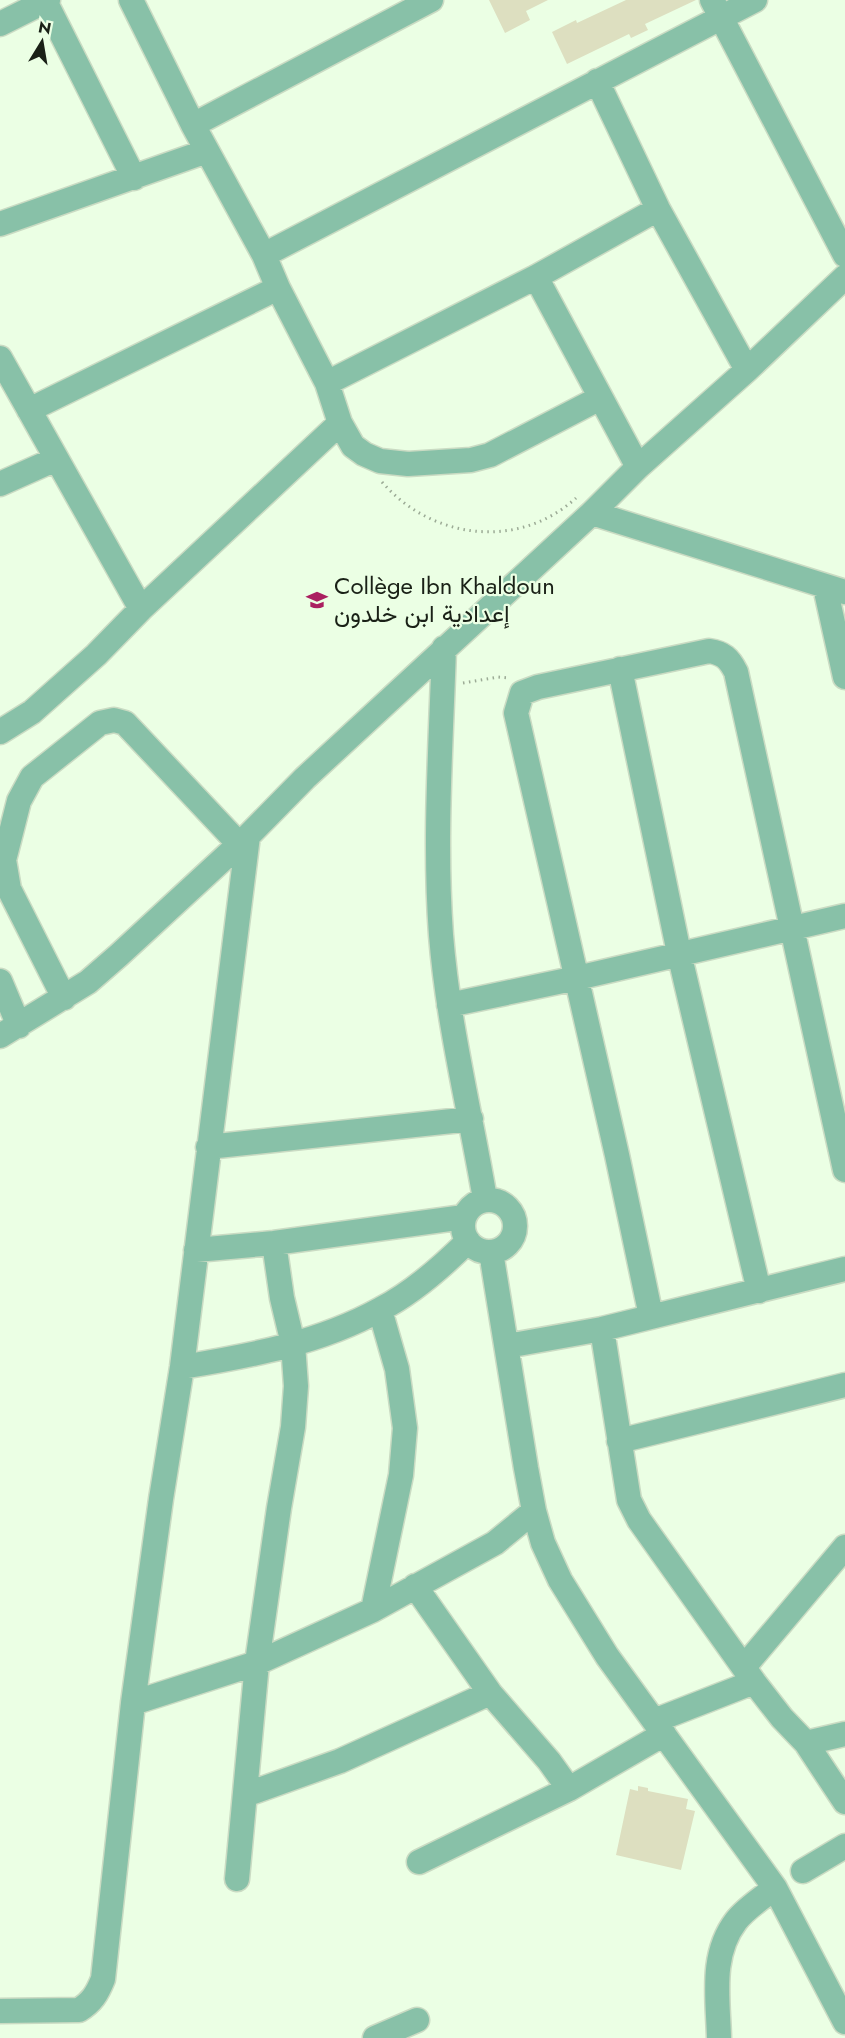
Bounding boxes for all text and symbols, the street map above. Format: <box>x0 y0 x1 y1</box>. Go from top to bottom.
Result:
north arrow <box>12 12 72 72</box>
text: N <box>36 15 53 40</box>
place label: Collège Ibn Khaldoun إعدادية ابن خلدون <box>334 568 555 631</box>
school or university icon: Collège Ibn Khaldoun إعدادية ابن خلدون <box>305 588 329 612</box>

